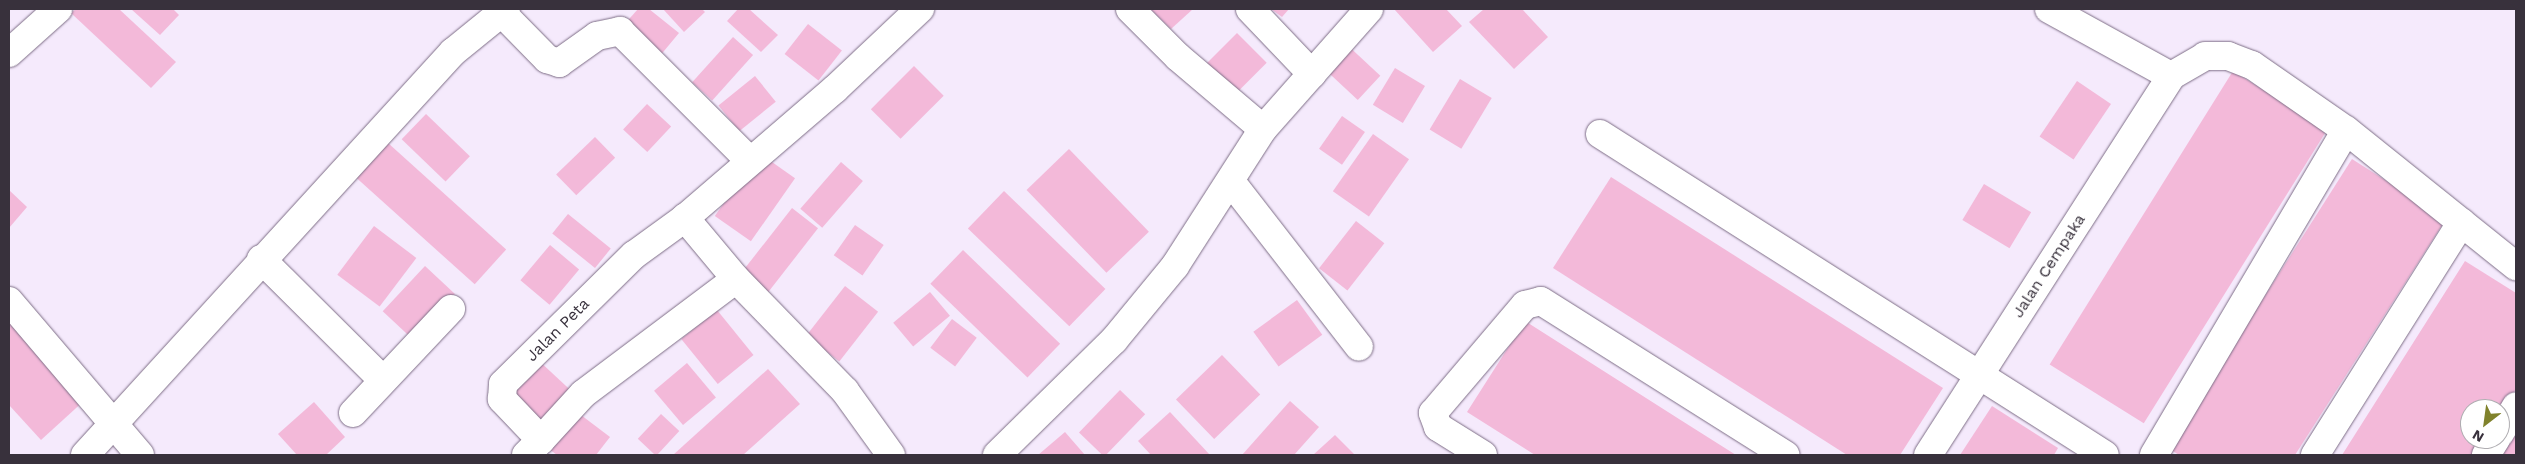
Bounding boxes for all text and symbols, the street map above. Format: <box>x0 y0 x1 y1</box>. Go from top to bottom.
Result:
street label: Jalan Cempaka <box>2008 211 2090 321</box>
street label: Jalan Peta <box>522 294 594 366</box>
north arrow <box>2460 399 2510 449</box>
text: N <box>2470 427 2486 446</box>

